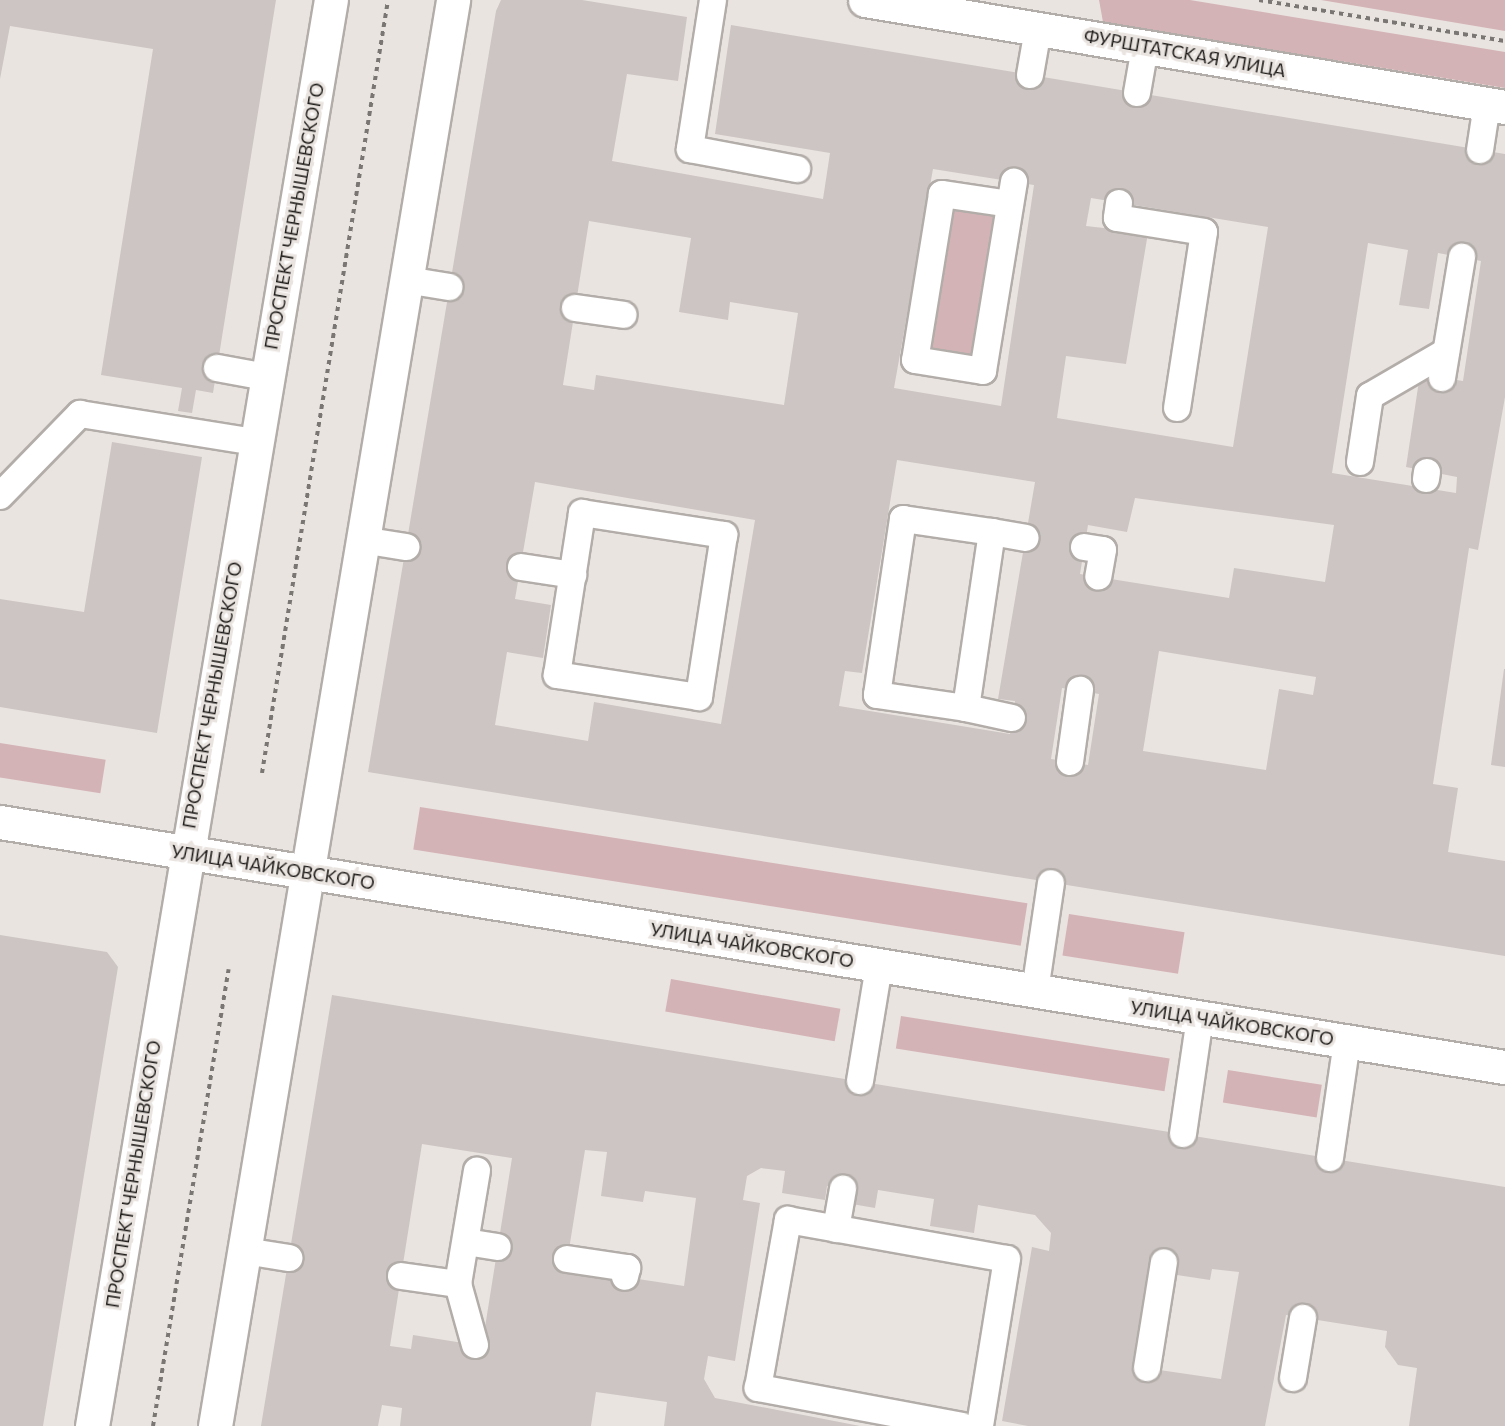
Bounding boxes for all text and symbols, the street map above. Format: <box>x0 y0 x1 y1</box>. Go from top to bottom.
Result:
street label: ФУРШТАТСКАЯ УЛИЦА <box>1082 25 1288 81</box>
street label: ПРОСПЕКТ ЧЕРНЫШЕВСКОГО <box>260 81 328 351</box>
street label: ПРОСПЕКТ ЧЕРНЫШЕВСКОГО <box>178 560 246 830</box>
street label: УЛИЦА ЧАЙКОВСКОГО <box>170 840 376 894</box>
street label: УЛИЦА ЧАЙКОВСКОГО <box>649 918 855 972</box>
street label: УЛИЦА ЧАЙКОВСКОГО <box>1129 996 1335 1050</box>
street label: ПРОСПЕКТ ЧЕРНЫШЕВСКОГО <box>101 1039 165 1309</box>

